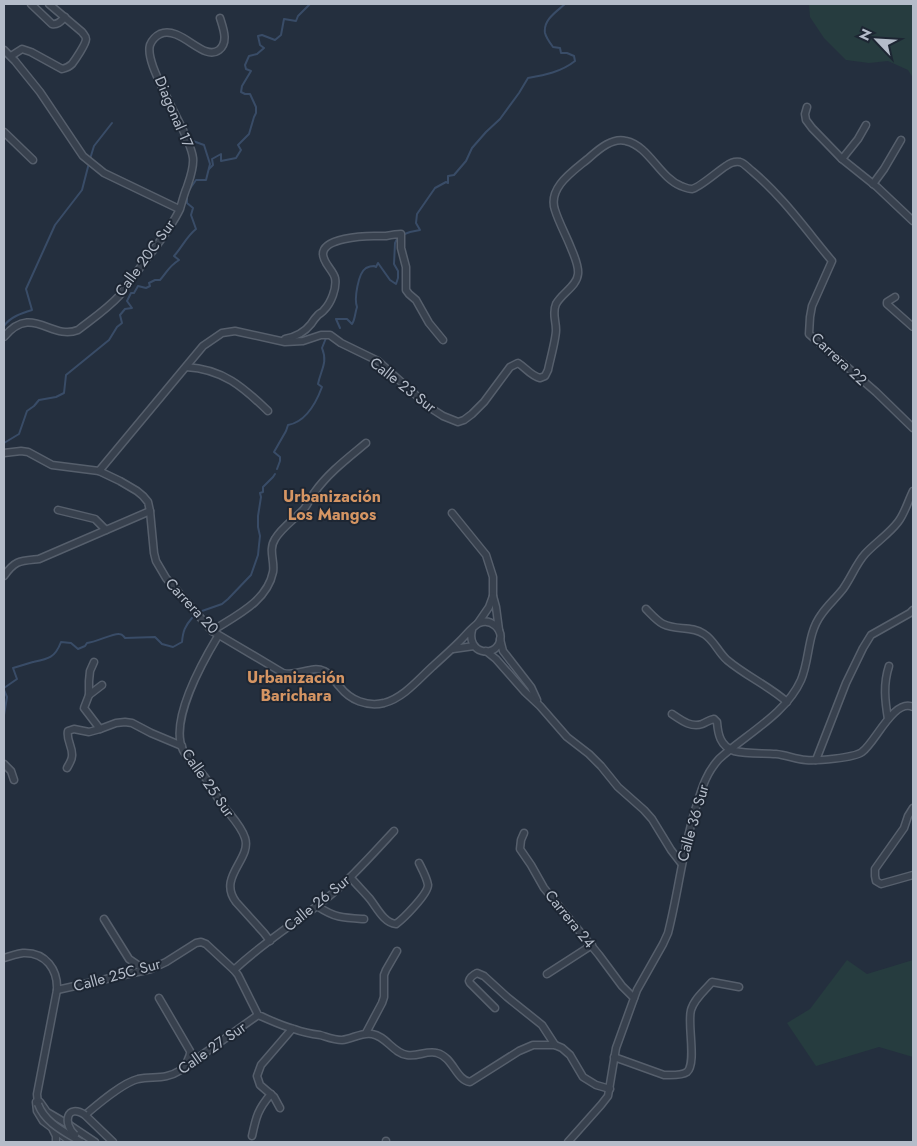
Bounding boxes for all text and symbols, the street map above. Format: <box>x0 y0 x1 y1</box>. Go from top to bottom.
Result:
north arrow <box>852 15 902 65</box>
text: N <box>854 25 877 44</box>
street label: Diagonal 17 <box>149 73 199 151</box>
street label: Calle 20C Sur <box>110 214 181 301</box>
street label: Carrera 22 <box>806 327 872 391</box>
street label: Calle 23 Sur <box>365 352 442 419</box>
district label: Urbanización Los Mangos <box>283 485 381 526</box>
street label: Carrera 20 <box>160 573 224 639</box>
district label: Urbanización Barichara <box>247 666 345 707</box>
street label: Calle 25 Sur <box>176 744 240 823</box>
street label: Calle 36 Sur <box>672 781 715 864</box>
street label: Calle 26 Sur <box>279 869 355 937</box>
street label: Carrera 24 <box>540 885 601 953</box>
street label: Calle 25C Sur <box>71 953 164 997</box>
street label: Calle 27 Sur <box>173 1016 251 1080</box>

